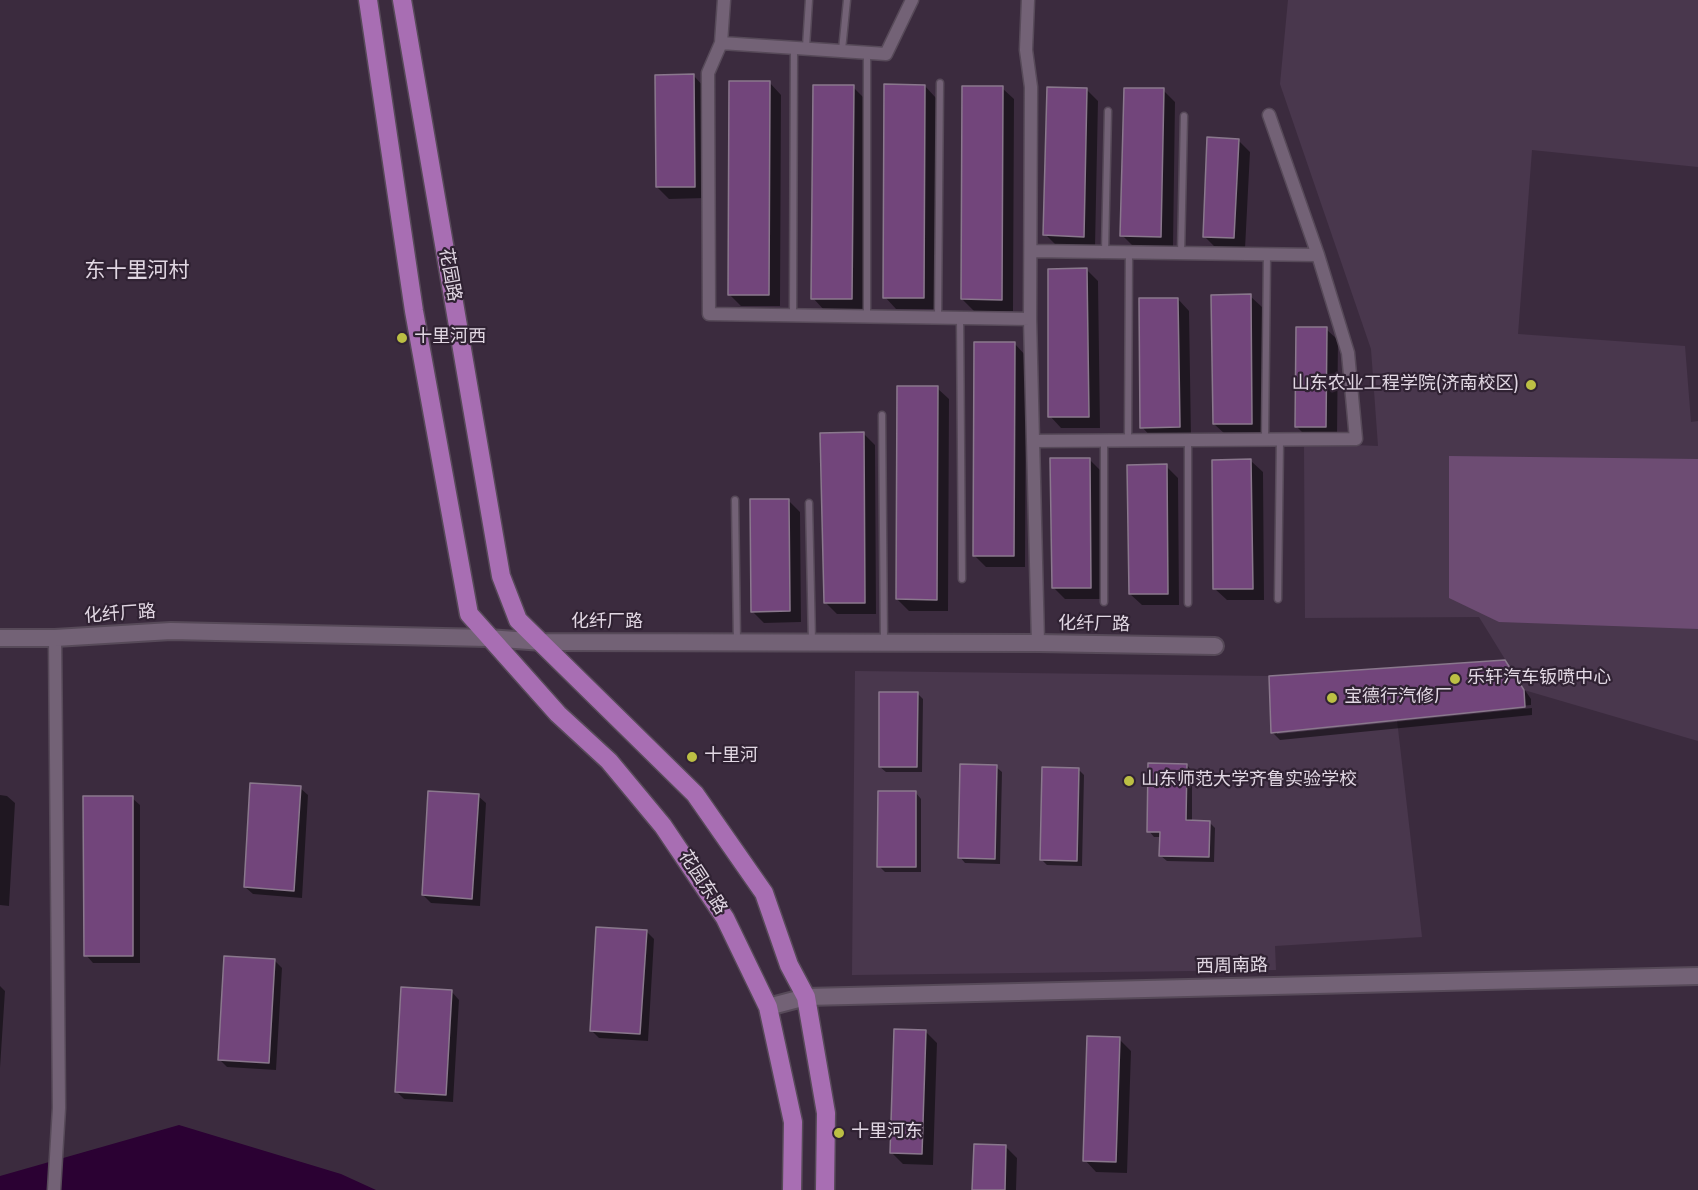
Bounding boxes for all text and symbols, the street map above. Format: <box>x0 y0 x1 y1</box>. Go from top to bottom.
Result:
street label: 花园路 <box>434 247 464 303</box>
district label: 东十里河村 <box>85 259 189 285</box>
place label: 十里河西 <box>414 327 486 349</box>
marker: 十里河西 <box>395 331 409 345</box>
place label: 山东农业工程学院(济南校区) <box>1292 374 1519 396</box>
marker: 山东农业工程学院(济南校区) <box>1524 378 1538 392</box>
street label: 化纤厂路 <box>83 602 157 628</box>
street label: 化纤厂路 <box>571 612 643 634</box>
street label: 化纤厂路 <box>1058 614 1130 636</box>
place label: 乐轩汽车钣喷中心 <box>1467 668 1611 690</box>
marker: 乐轩汽车钣喷中心 <box>1448 672 1462 686</box>
place label: 宝德行汽修厂 <box>1344 687 1452 709</box>
marker: 宝德行汽修厂 <box>1325 691 1339 705</box>
place label: 十里河 <box>704 746 758 768</box>
marker: 十里河 <box>685 750 699 764</box>
place label: 山东师范大学齐鲁实验学校 <box>1141 770 1357 792</box>
marker: 山东师范大学齐鲁实验学校 <box>1122 774 1136 788</box>
street label: 花园东路 <box>673 847 731 919</box>
street label: 西周南路 <box>1196 956 1268 978</box>
place label: 十里河东 <box>851 1122 923 1144</box>
marker: 十里河东 <box>832 1126 846 1140</box>

